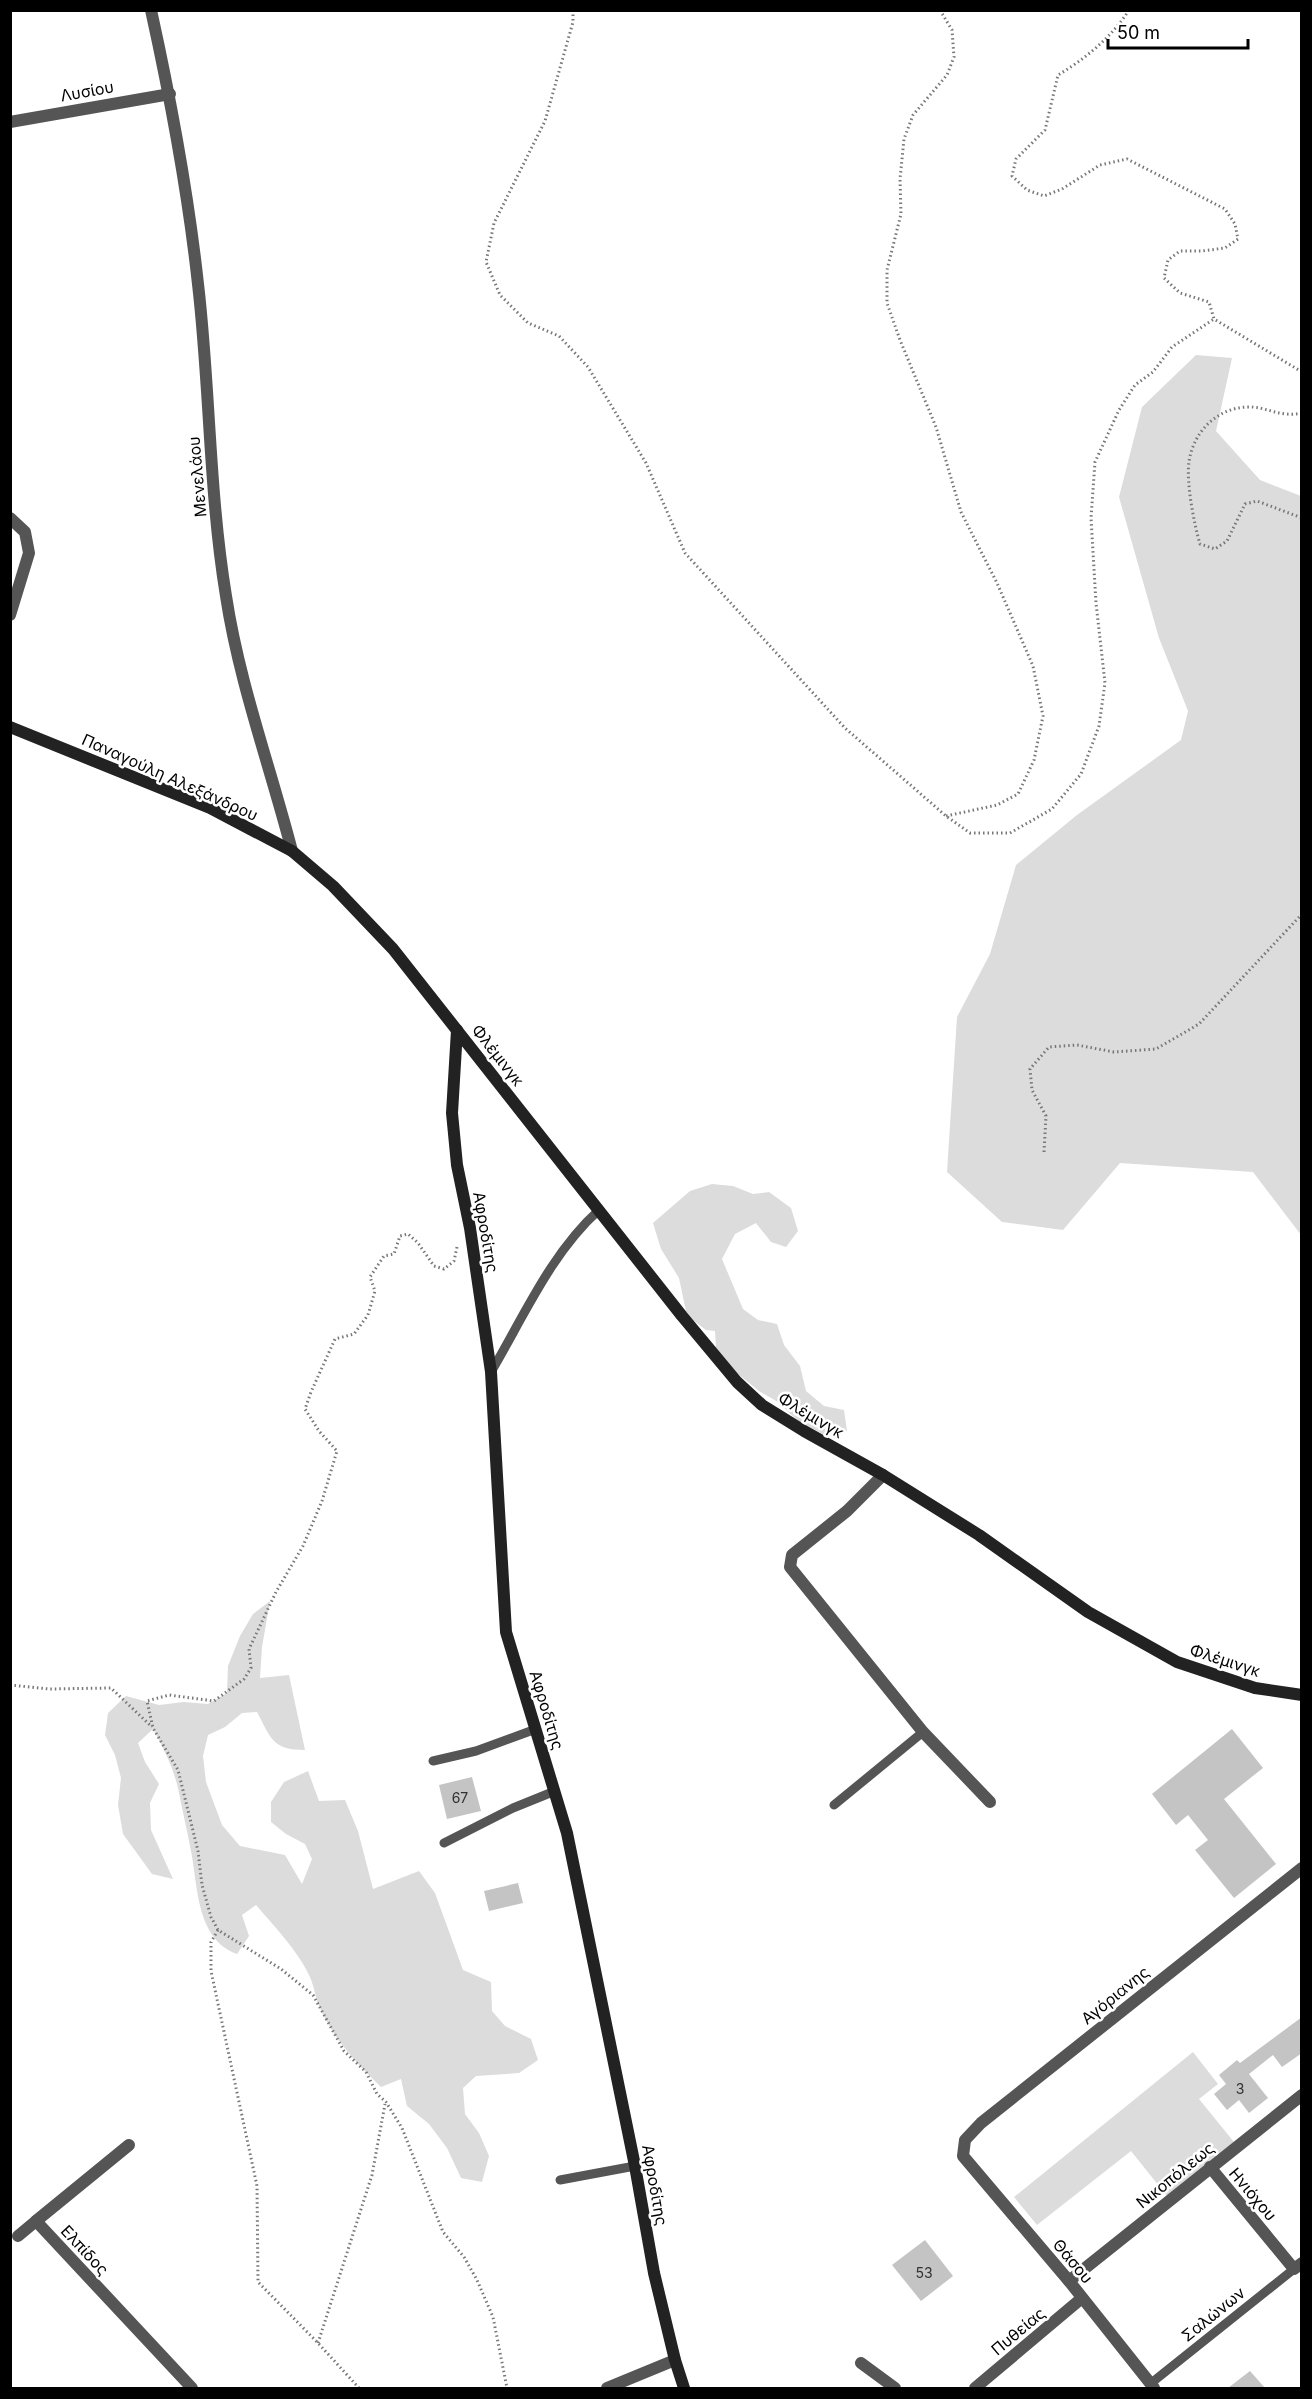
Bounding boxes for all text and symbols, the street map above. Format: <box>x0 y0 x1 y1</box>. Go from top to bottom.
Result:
scale bar <box>1108 12 1248 50</box>
text: 50 m <box>1117 22 1160 43</box>
street label: Λυσίου <box>59 76 115 106</box>
street label: Μενελάου <box>184 436 210 518</box>
street label: Παναγούλη Αλεξάνδρου <box>79 729 261 825</box>
street label: Φλέμινγκ <box>468 1020 529 1090</box>
street label: Αφροδίτης <box>469 1190 503 1274</box>
street label: Φλέμινγκ <box>775 1388 848 1443</box>
street label: Φλέμινγκ <box>1187 1639 1263 1681</box>
street label: Αφροδίτης <box>525 1668 569 1752</box>
house number: 67 <box>452 1789 468 1806</box>
street label: Αγόριανης <box>1077 1962 1153 2028</box>
house number: 3 <box>1236 2080 1244 2097</box>
street label: Νικοπόλεως <box>1132 2138 1218 2212</box>
street label: Αφροδίτης <box>638 2143 672 2227</box>
street label: Ηνιόχου <box>1225 2163 1281 2225</box>
street label: Ελπίδος <box>57 2221 113 2279</box>
street label: Θάσου <box>1049 2235 1097 2287</box>
house number: 53 <box>915 2264 933 2281</box>
street label: Σαλώνων <box>1177 2282 1249 2346</box>
street label: Πυθείας <box>987 2303 1049 2359</box>

